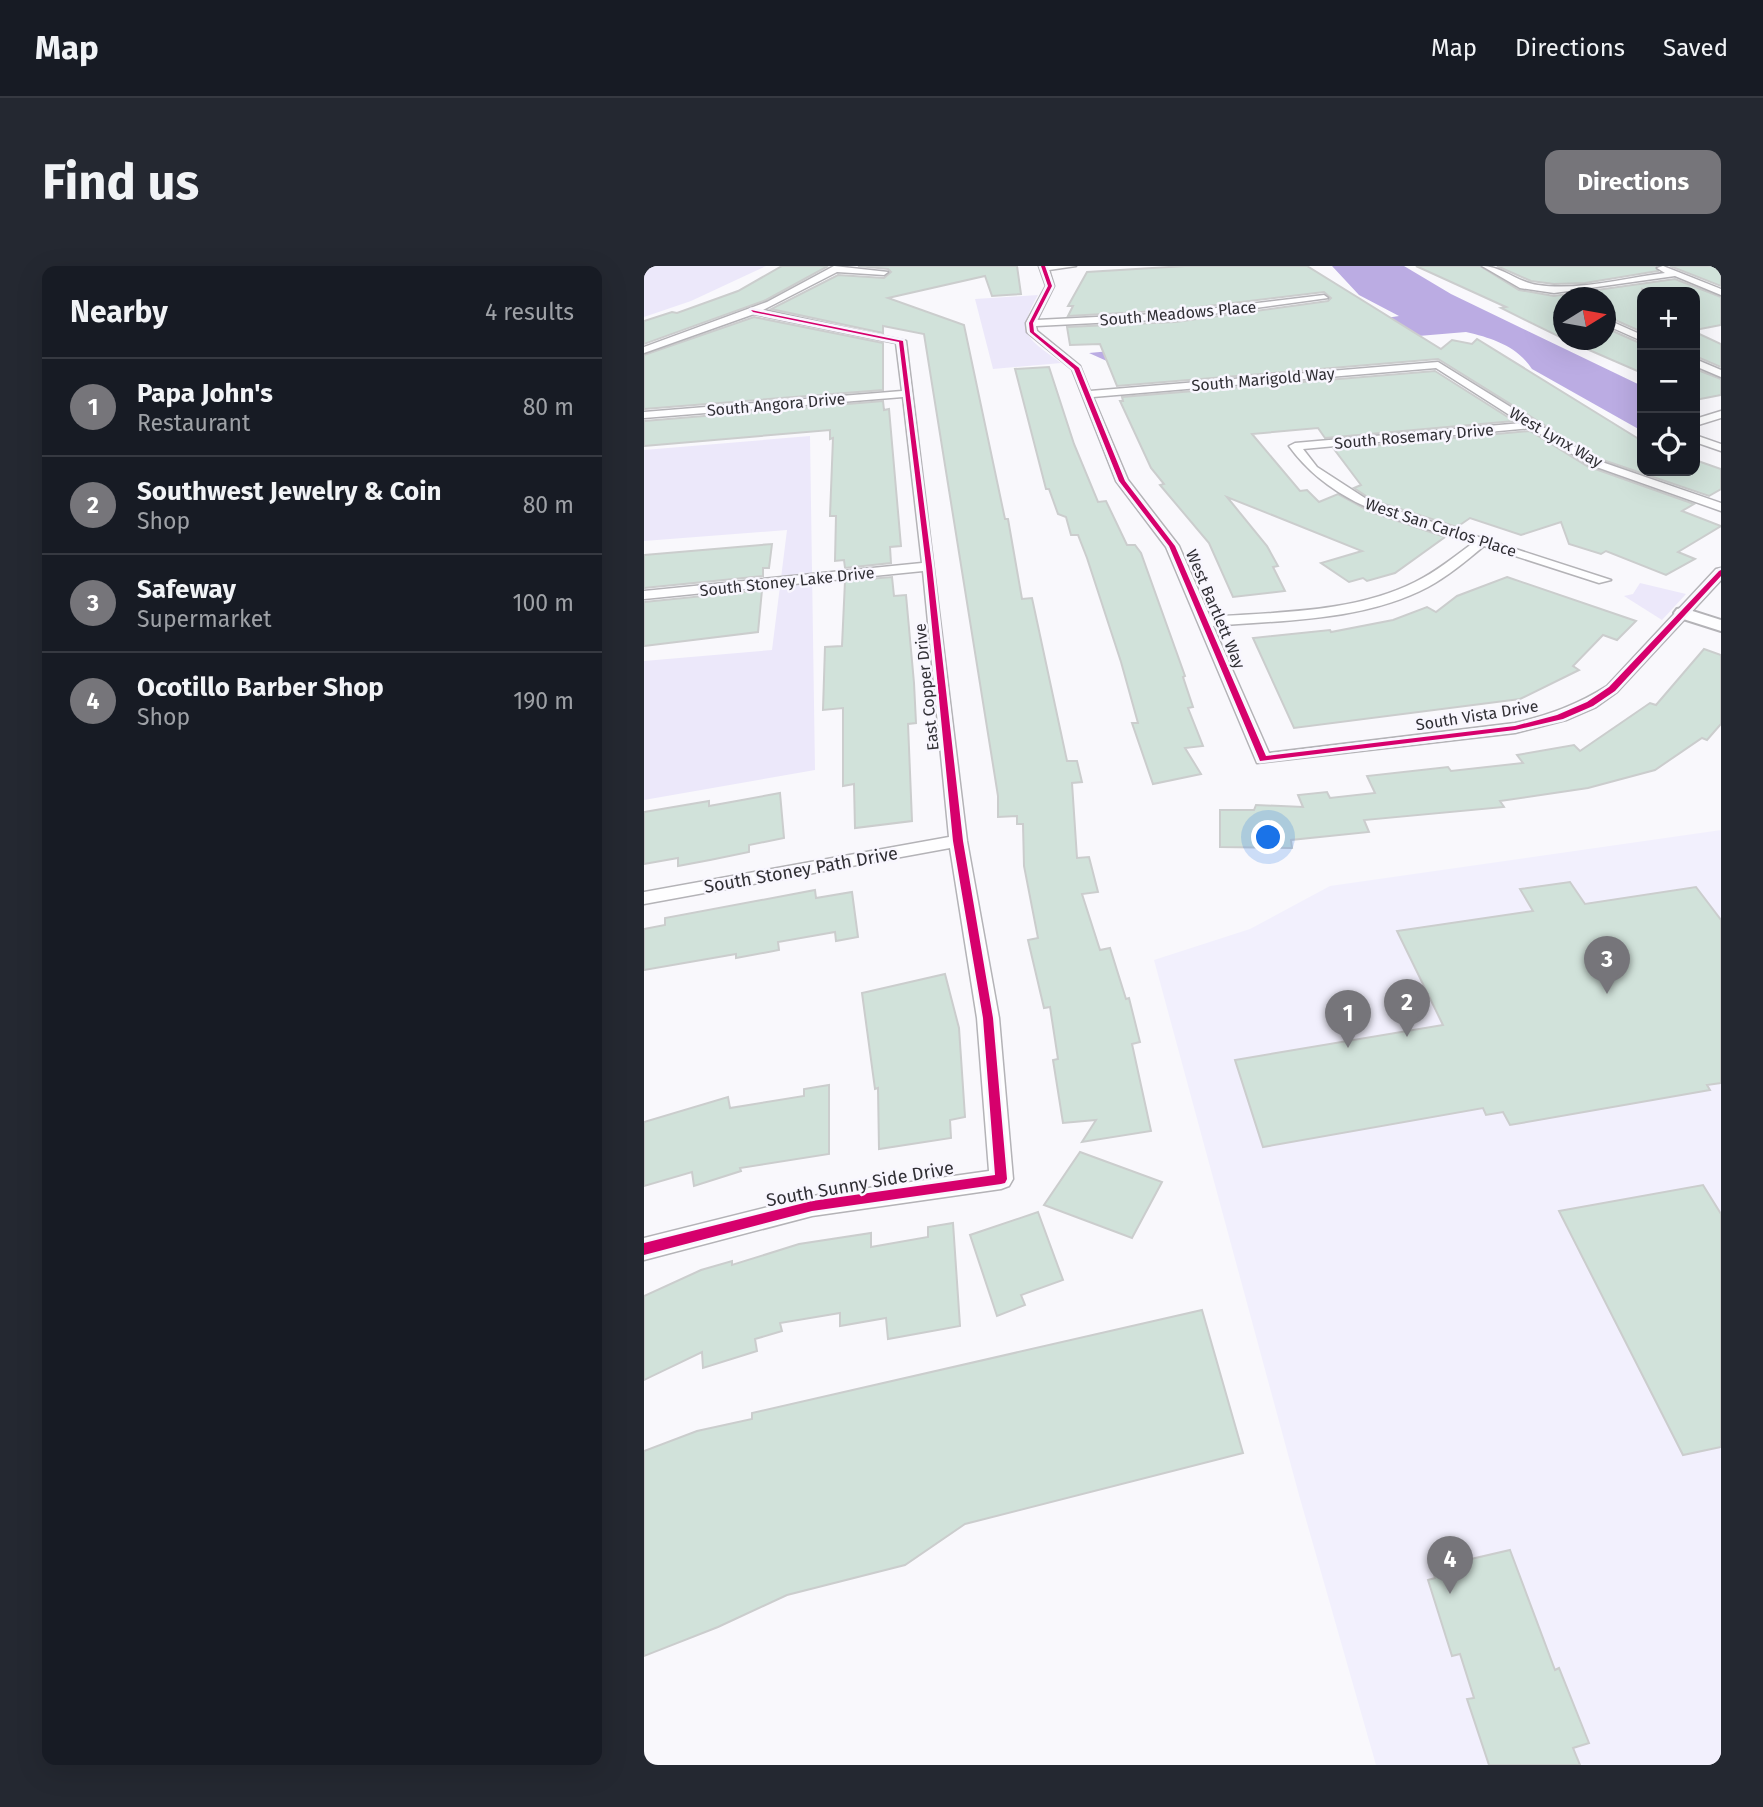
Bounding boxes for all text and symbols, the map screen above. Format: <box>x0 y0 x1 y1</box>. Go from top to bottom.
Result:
text: Map <box>35 28 99 68</box>
text: Map <box>1431 34 1477 62</box>
text: Directions <box>1515 34 1625 62</box>
text: Saved <box>1663 34 1728 62</box>
button: Directions <box>1545 150 1721 214</box>
text: Find us <box>42 153 199 212</box>
north arrow <box>1553 287 1616 350</box>
map controls <box>1637 287 1700 476</box>
button: + <box>1637 287 1700 350</box>
text: Nearby <box>70 294 168 330</box>
street label: South Meadows Place <box>1099 297 1257 330</box>
text: 4 results <box>485 298 574 326</box>
button: − <box>1637 350 1700 413</box>
street label: South Marigold Way <box>1191 364 1335 395</box>
text: Papa John's <box>137 378 273 409</box>
street label: South Angora Drive <box>706 389 846 420</box>
text: 1 <box>88 393 98 421</box>
text: 80 m <box>523 393 574 421</box>
street label: West Lynx Way <box>1506 403 1606 472</box>
text: Restaurant <box>137 409 250 437</box>
button: locate <box>1637 413 1700 476</box>
street label: South Rosemary Drive <box>1334 420 1495 453</box>
text: Southwest Jewelry & Coin <box>137 476 442 507</box>
text: 2 <box>87 491 99 519</box>
text: 80 m <box>523 491 574 519</box>
street label: West San Carlos Place <box>1363 494 1519 561</box>
text: Shop <box>137 507 190 535</box>
street label: West Bartlett Way <box>1182 547 1249 672</box>
street label: South Stoney Lake Drive <box>699 563 875 600</box>
text: Safeway <box>137 574 236 605</box>
text: 3 <box>87 589 99 617</box>
text: 100 m <box>513 589 574 617</box>
text: Supermarket <box>137 605 272 633</box>
street label: East Copper Drive <box>910 622 943 752</box>
text: Ocotillo Barber Shop <box>137 672 384 703</box>
text: 4 <box>87 687 100 715</box>
text: 190 m <box>513 687 574 715</box>
street label: South Vista Drive <box>1414 696 1540 735</box>
text: Shop <box>137 703 190 731</box>
your location <box>1251 820 1285 854</box>
street label: South Stoney Path Drive <box>702 842 900 898</box>
pin: 3 <box>1584 936 1630 994</box>
pin: 2 <box>1384 979 1430 1037</box>
pin: 1 <box>1325 990 1371 1048</box>
street label: South Sunny Side Drive <box>765 1157 955 1211</box>
pin: 4 <box>1427 1536 1473 1594</box>

